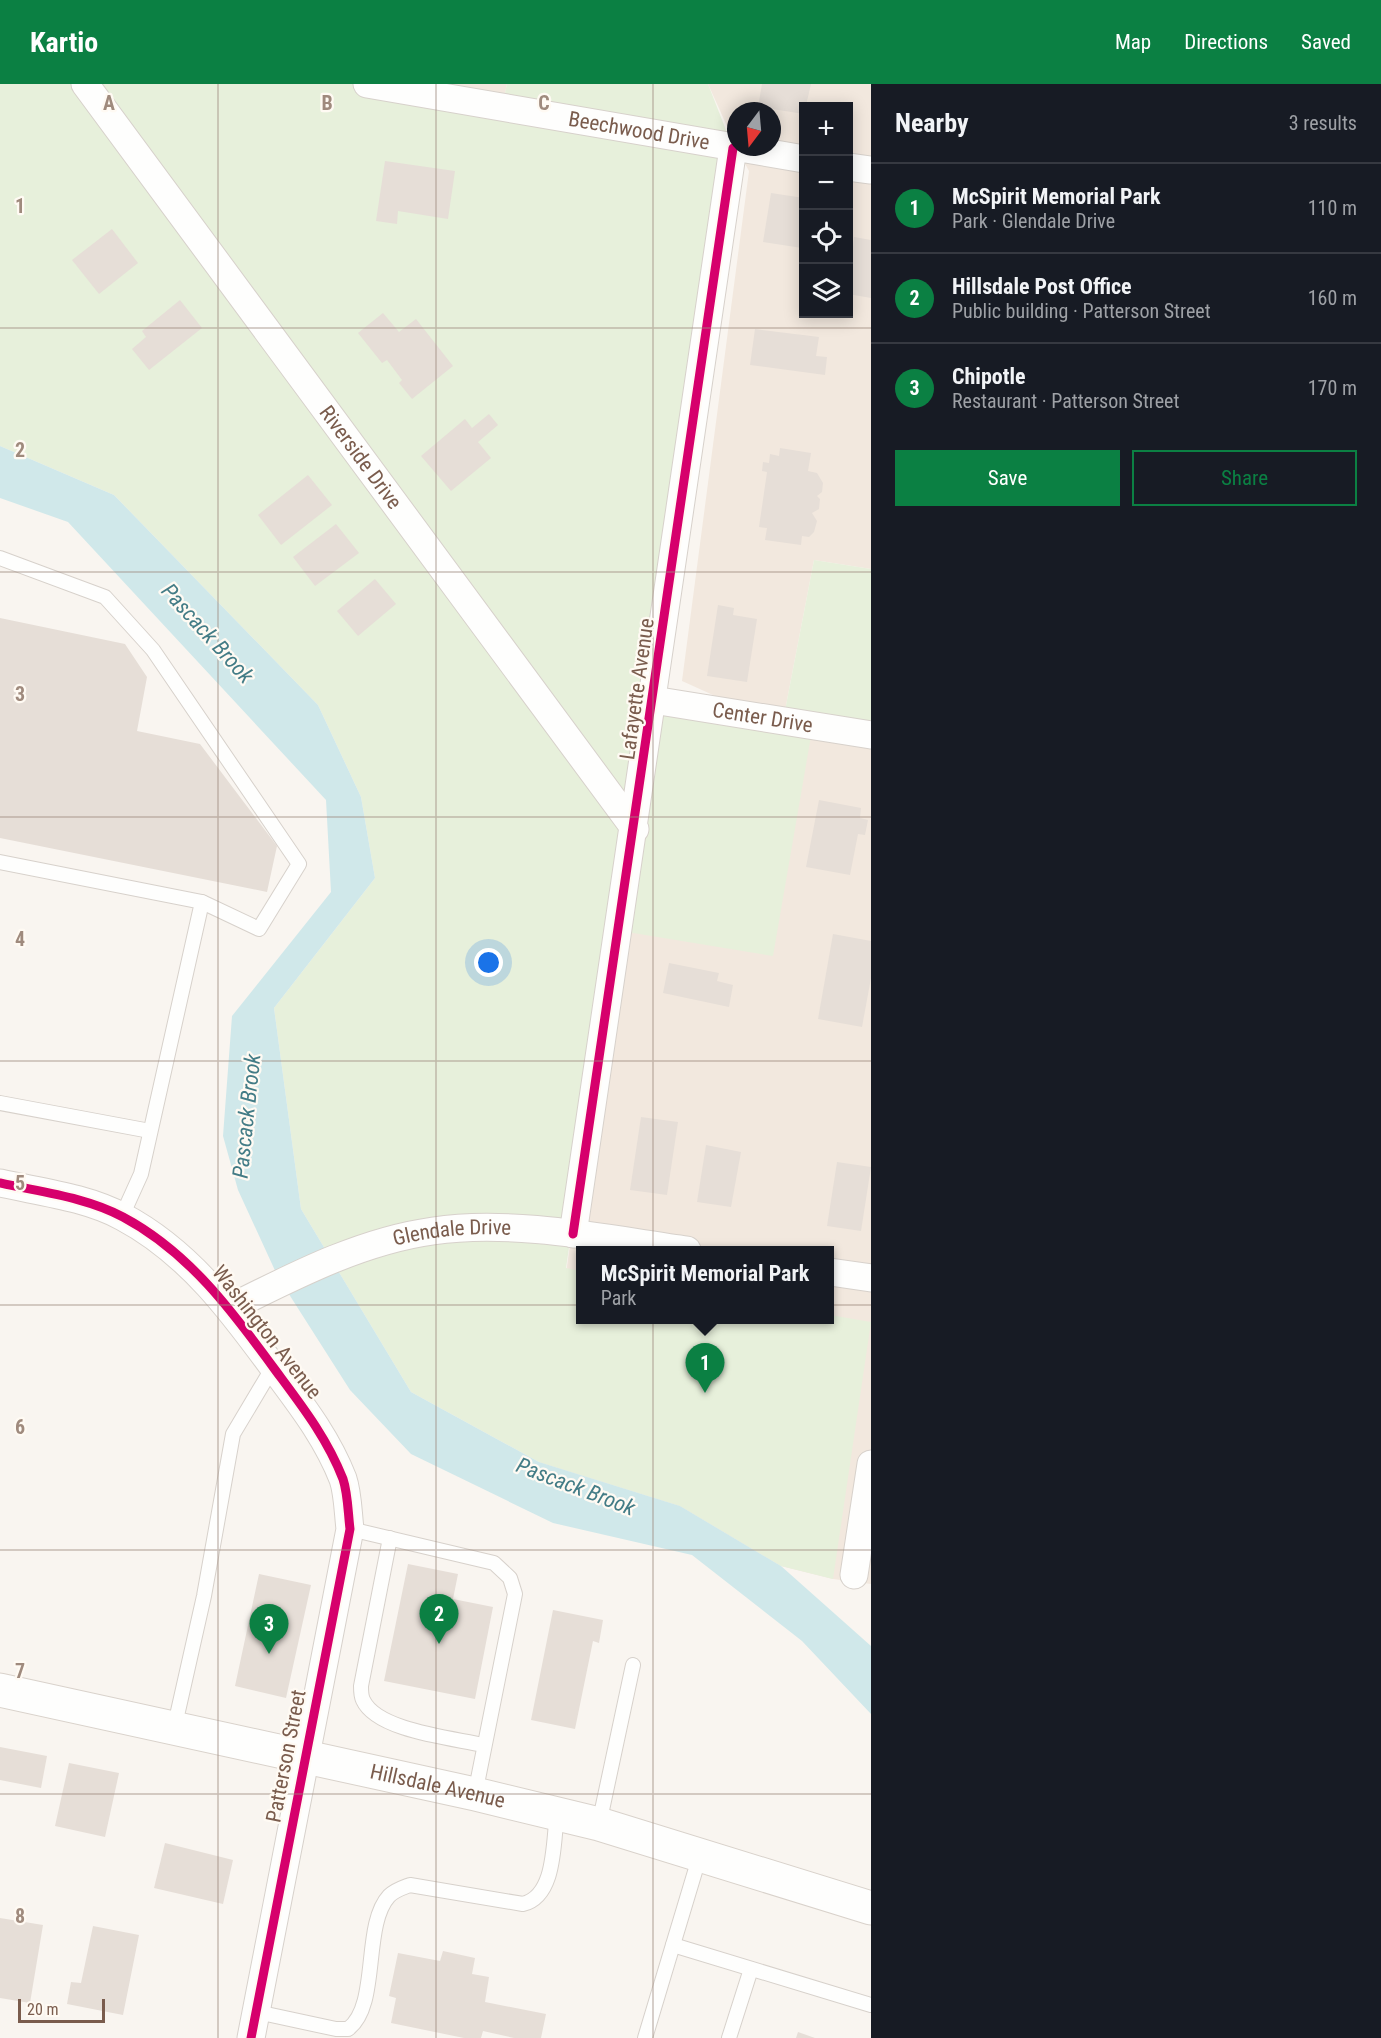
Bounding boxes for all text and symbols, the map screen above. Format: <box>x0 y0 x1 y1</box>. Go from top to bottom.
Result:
text: Kartio <box>30 26 98 59</box>
text: Map <box>1115 30 1151 54</box>
text: Directions <box>1184 30 1268 54</box>
text: Saved <box>1301 30 1351 54</box>
text: A <box>103 91 115 115</box>
text: B <box>321 91 333 115</box>
text: C <box>538 91 550 115</box>
north arrow <box>727 102 781 156</box>
map controls <box>799 102 853 318</box>
button: + <box>799 102 853 156</box>
street label: Beechwood Drive <box>567 107 712 155</box>
text: Nearby <box>895 108 969 138</box>
text: 3 results <box>1289 111 1357 135</box>
button: − <box>799 156 853 210</box>
text: McSpirit Memorial Park <box>952 184 1161 209</box>
text: 1 <box>15 194 25 218</box>
text: 1 <box>909 196 920 220</box>
text: 110 m <box>1308 196 1357 220</box>
text: Park · Glendale Drive <box>952 209 1115 233</box>
button: locate <box>799 210 853 264</box>
button: layers <box>799 264 853 318</box>
text: Hillsdale Post Office <box>952 274 1132 299</box>
text: 2 <box>909 286 920 310</box>
text: 160 m <box>1308 286 1357 310</box>
text: Public building · Patterson Street <box>952 299 1211 323</box>
text: Chipotle <box>952 364 1026 389</box>
text: 3 <box>909 376 920 400</box>
text: 170 m <box>1308 376 1357 400</box>
text: Restaurant · Patterson Street <box>952 389 1179 413</box>
street label: Riverside Drive <box>315 401 407 514</box>
text: 2 <box>15 438 25 462</box>
button: Save <box>895 450 1120 506</box>
button: Share <box>1132 450 1357 506</box>
water label: Pascack Brook <box>156 578 259 689</box>
street label: Lafayette Avenue <box>615 617 659 761</box>
text: 3 <box>15 682 25 706</box>
street label: Center Drive <box>711 698 815 737</box>
text: 4 <box>15 927 25 951</box>
your location <box>474 948 503 977</box>
water label: Pascack Brook <box>228 1052 266 1180</box>
text: 5 <box>15 1171 25 1195</box>
street label: Glendale Drive <box>390 1215 512 1251</box>
popup <box>576 1246 834 1324</box>
street label: Washington Avenue <box>207 1260 327 1404</box>
text: McSpirit Memorial Park <box>601 1261 809 1286</box>
text: Park <box>601 1286 636 1310</box>
pin: 1 <box>686 1344 724 1393</box>
text: 6 <box>15 1415 25 1439</box>
water label: Pascack Brook <box>513 1452 639 1521</box>
pin: 2 <box>420 1594 458 1644</box>
pin: 3 <box>250 1604 288 1654</box>
text: 7 <box>15 1659 25 1683</box>
street label: Patterson Street <box>261 1688 311 1824</box>
street label: Hillsdale Avenue <box>368 1759 508 1813</box>
text: 8 <box>15 1904 25 1928</box>
scale bar <box>18 1996 105 2024</box>
text: 20 m <box>27 2000 59 2019</box>

